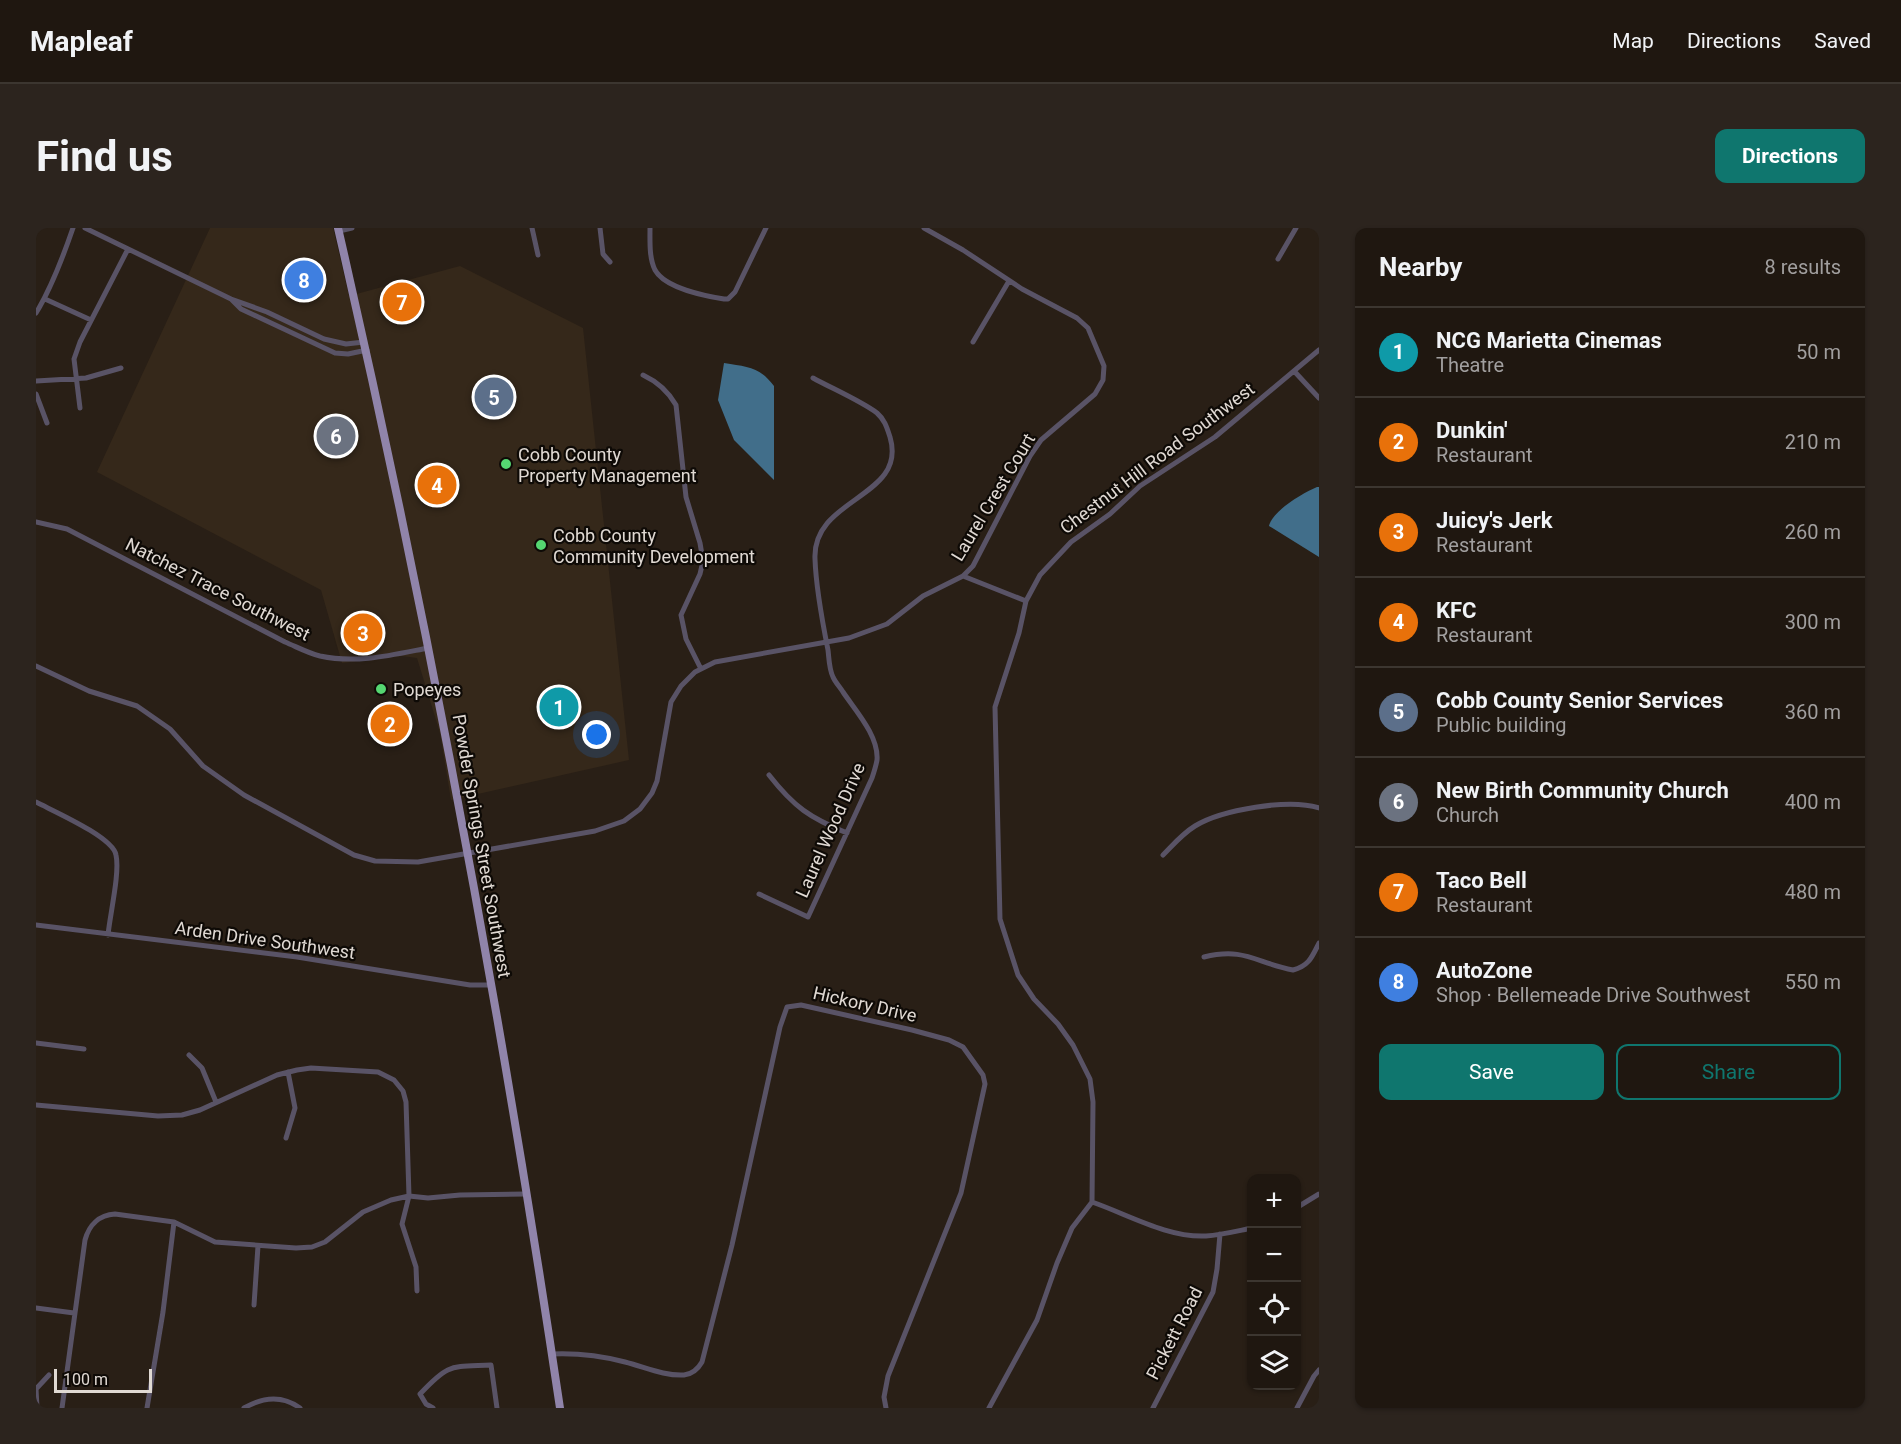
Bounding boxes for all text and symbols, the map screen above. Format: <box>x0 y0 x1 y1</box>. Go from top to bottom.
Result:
text: Mapleaf <box>30 25 133 58</box>
text: Map <box>1612 29 1654 53</box>
text: Directions <box>1687 29 1781 53</box>
text: Saved <box>1814 29 1871 53</box>
button: Directions <box>1715 129 1865 183</box>
text: Find us <box>36 132 173 181</box>
text: Nearby <box>1379 252 1462 282</box>
text: 8 results <box>1765 255 1841 279</box>
pin: 8 <box>284 257 324 302</box>
pin: 7 <box>382 280 422 325</box>
text: NCG Marietta Cinemas <box>1436 328 1662 353</box>
text: 1 <box>1393 340 1404 364</box>
text: 50 m <box>1796 340 1841 364</box>
text: Theatre <box>1436 353 1504 377</box>
pin: 5 <box>474 374 514 420</box>
street label: Chestnut Hill Road Southwest <box>1056 378 1258 538</box>
pin: 6 <box>316 414 356 458</box>
text: Dunkin' <box>1436 418 1507 443</box>
street label: Laurel Crest Court <box>947 429 1039 565</box>
text: 2 <box>1393 430 1404 454</box>
text: 210 m <box>1785 430 1841 454</box>
text: Restaurant <box>1436 443 1533 467</box>
place label: Cobb County Property Management <box>518 444 697 486</box>
marker: Cobb County Property Management <box>499 457 513 471</box>
pin: 4 <box>418 462 456 508</box>
text: Juicy's Jerk <box>1436 508 1552 533</box>
text: 3 <box>1393 520 1404 544</box>
text: 260 m <box>1785 520 1841 544</box>
place label: Cobb County Community Development <box>553 525 755 567</box>
street label: Natchez Trace Southwest <box>122 533 314 645</box>
text: Restaurant <box>1436 533 1533 557</box>
marker: Cobb County Community Development <box>534 538 548 552</box>
text: KFC <box>1436 598 1476 623</box>
pin: 3 <box>344 610 382 656</box>
text: 4 <box>1393 610 1404 634</box>
text: 300 m <box>1785 610 1841 634</box>
text: Restaurant <box>1436 623 1533 647</box>
place label: Popeyes <box>393 679 461 700</box>
marker: Popeyes <box>374 682 388 696</box>
pin: 1 <box>540 684 578 730</box>
text: Cobb County Senior Services <box>1436 688 1723 713</box>
text: 5 <box>1393 700 1404 724</box>
text: 360 m <box>1785 700 1841 724</box>
pin: 2 <box>370 702 410 746</box>
street label: Powder Springs Street Southwest <box>448 713 516 980</box>
text: Public building <box>1436 713 1566 737</box>
your location <box>582 720 611 749</box>
street label: Laurel Wood Drive <box>791 759 869 901</box>
text: New Birth Community Church <box>1436 778 1729 803</box>
text: 6 <box>1393 790 1404 814</box>
text: 400 m <box>1785 790 1841 814</box>
text: Church <box>1436 803 1499 827</box>
text: Taco Bell <box>1436 868 1527 893</box>
text: 7 <box>1393 880 1404 904</box>
text: 480 m <box>1785 880 1841 904</box>
text: Restaurant <box>1436 893 1533 917</box>
street label: Arden Drive Southwest <box>174 917 356 963</box>
text: AutoZone <box>1436 958 1532 983</box>
text: 8 <box>1393 970 1404 994</box>
text: 550 m <box>1785 970 1841 994</box>
street label: Hickory Drive <box>811 982 919 1026</box>
text: Shop · Bellemeade Drive Southwest <box>1436 983 1750 1007</box>
button: Save <box>1379 1044 1604 1100</box>
button: Share <box>1616 1044 1841 1100</box>
map controls <box>1247 1174 1301 1390</box>
button: + <box>1247 1174 1301 1228</box>
button: − <box>1247 1228 1301 1282</box>
button: locate <box>1247 1282 1301 1336</box>
street label: Pickett Road <box>1142 1283 1206 1383</box>
button: layers <box>1247 1336 1301 1390</box>
scale bar <box>54 1366 152 1394</box>
text: 100 m <box>63 1370 108 1389</box>

